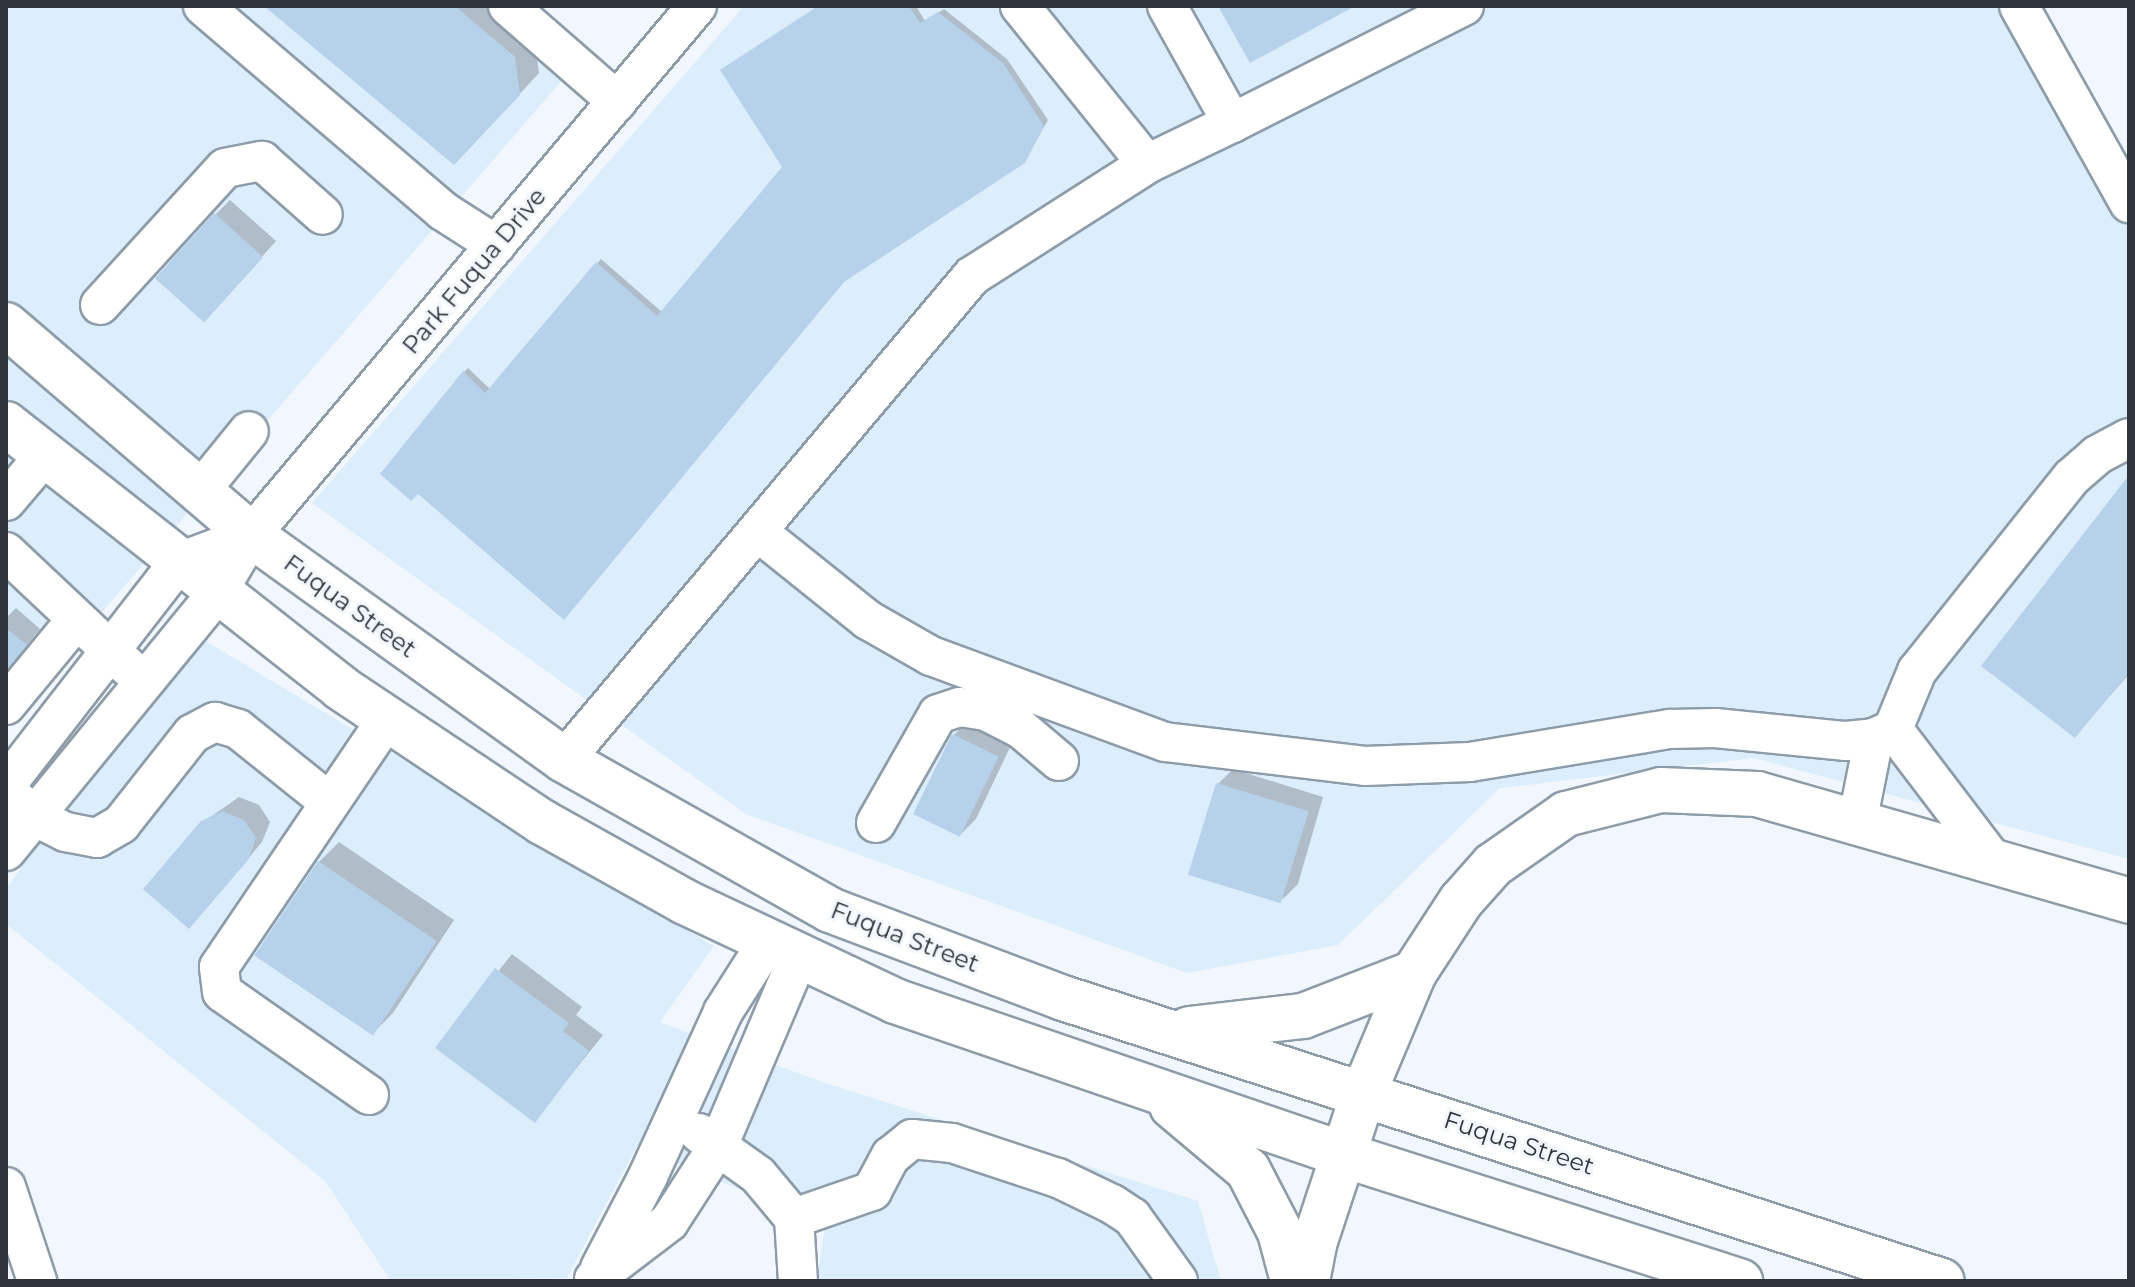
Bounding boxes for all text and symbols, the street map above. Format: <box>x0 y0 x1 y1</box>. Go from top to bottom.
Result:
street label: Park Fuqua Drive <box>396 182 552 360</box>
street label: Fuqua Street <box>278 548 422 664</box>
street label: Fuqua Street <box>827 896 983 978</box>
street label: Fuqua Street <box>1440 1105 1598 1181</box>

